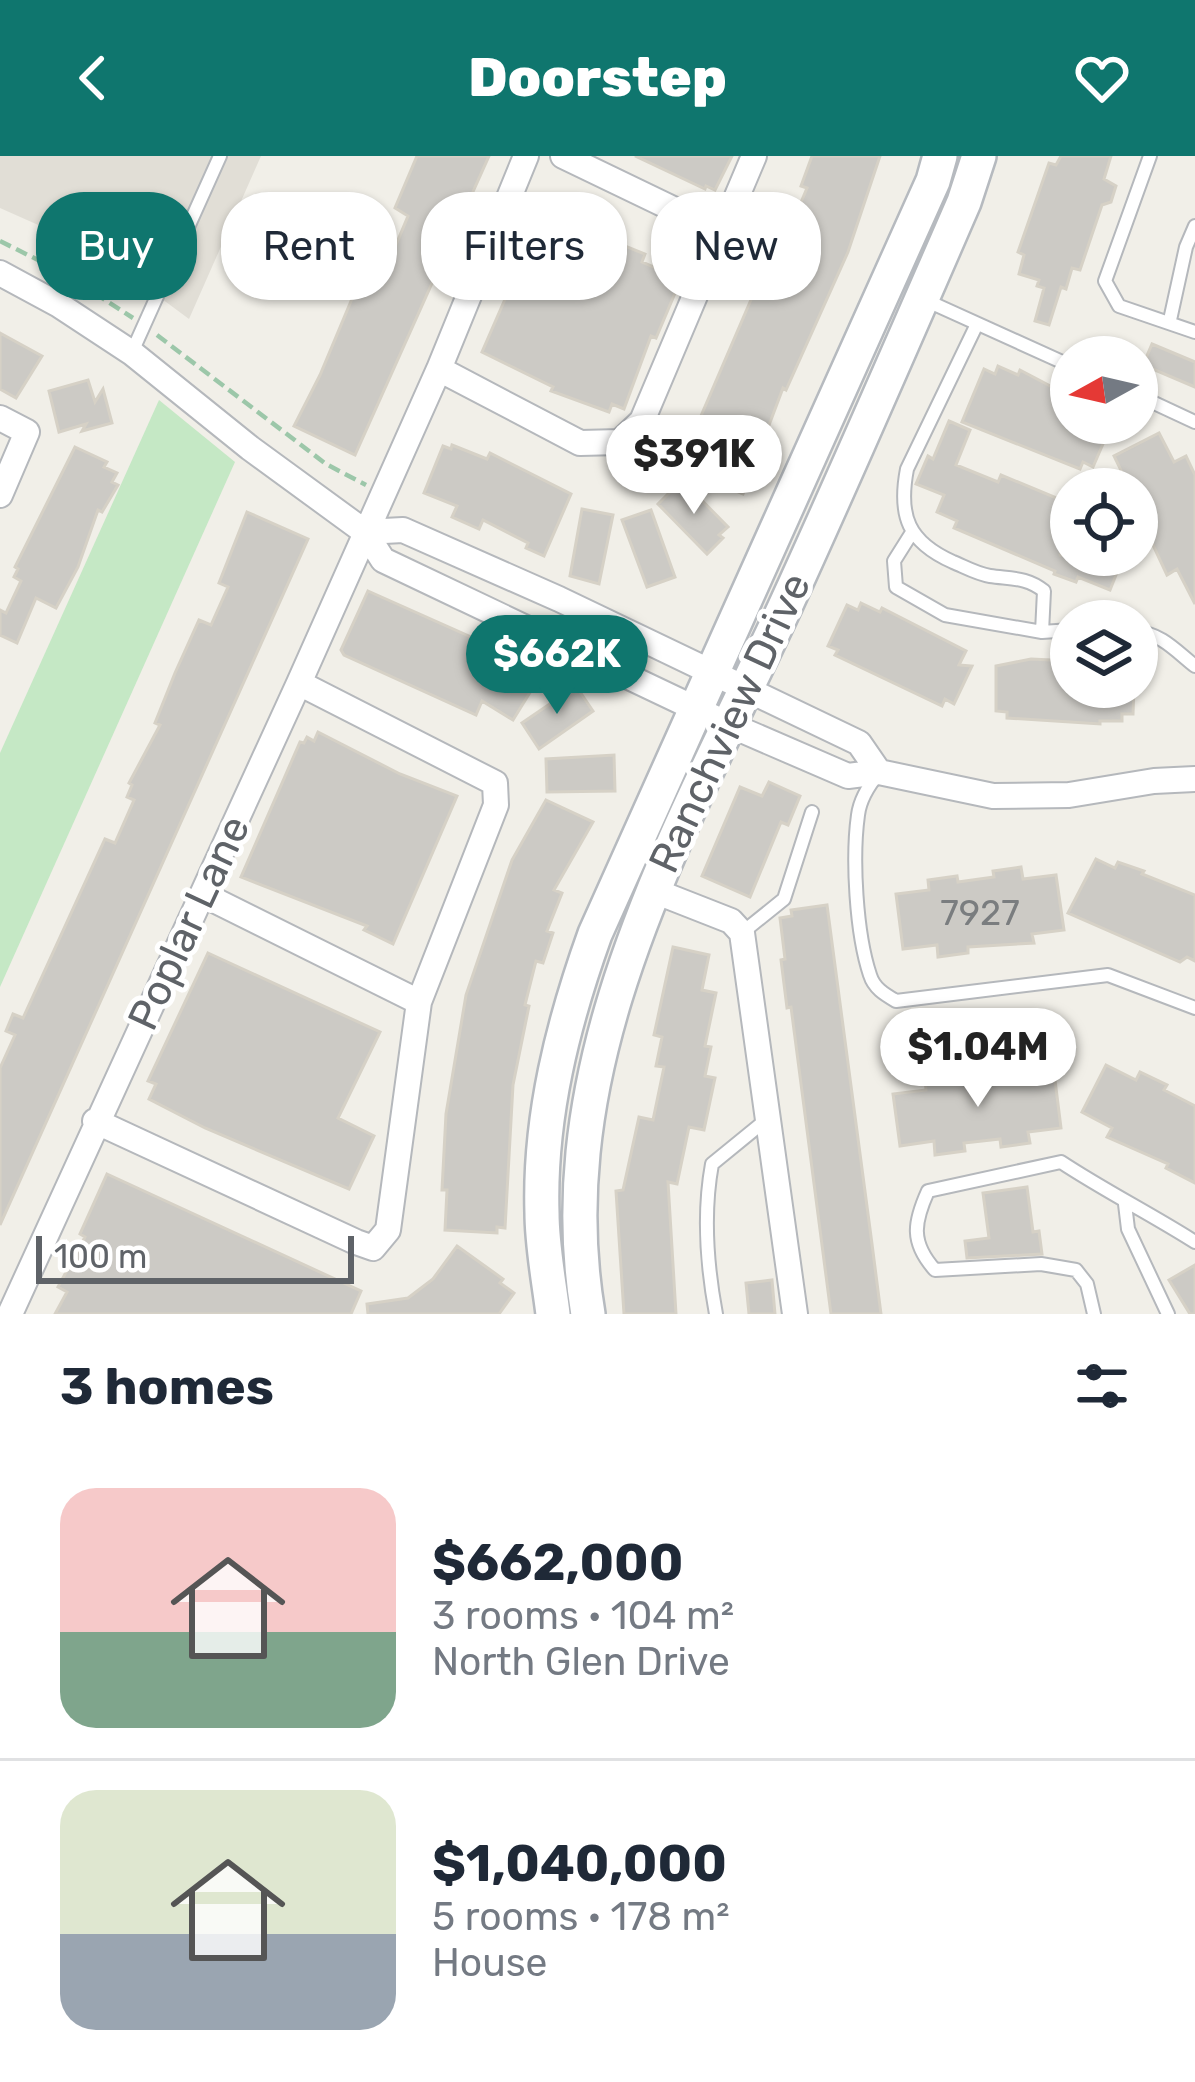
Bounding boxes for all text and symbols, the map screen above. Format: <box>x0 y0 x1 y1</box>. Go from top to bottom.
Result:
icon: back <box>60 45 126 111</box>
icon: heart <box>1069 45 1135 111</box>
text: Doorstep <box>468 46 727 110</box>
chip: Buy <box>36 192 197 300</box>
chip: Rent <box>221 192 397 300</box>
chip: Filters <box>421 192 627 300</box>
chip: New <box>651 192 821 300</box>
north arrow <box>1050 336 1158 444</box>
map controls <box>1050 336 1158 708</box>
pin: $391K <box>610 415 778 517</box>
text: $391K <box>633 431 755 477</box>
button: locate <box>1050 468 1158 576</box>
street label: Ranchview Drive <box>639 565 821 881</box>
button: layers <box>1050 600 1158 708</box>
pin: $662K <box>473 615 641 717</box>
text: $662K <box>493 631 621 677</box>
street label: Poplar Lane <box>118 808 260 1038</box>
house number: 7927 <box>940 891 1020 934</box>
pin: $1.04M <box>880 1008 1076 1110</box>
text: $1.04M <box>907 1024 1049 1070</box>
scale bar <box>36 1230 354 1283</box>
text: 100 m <box>54 1237 147 1276</box>
icon: filters <box>1069 1353 1135 1419</box>
text: 3 homes <box>60 1356 274 1417</box>
text: $662,000 <box>432 1532 683 1593</box>
icon: home <box>156 1536 300 1680</box>
text: 3 rooms · 104 m² <box>432 1593 734 1639</box>
text: North Glen Drive <box>432 1639 730 1685</box>
text: $1,040,000 <box>432 1833 727 1894</box>
icon: home <box>156 1838 300 1982</box>
text: 5 rooms · 178 m² <box>432 1894 730 1940</box>
text: House <box>432 1940 547 1986</box>

